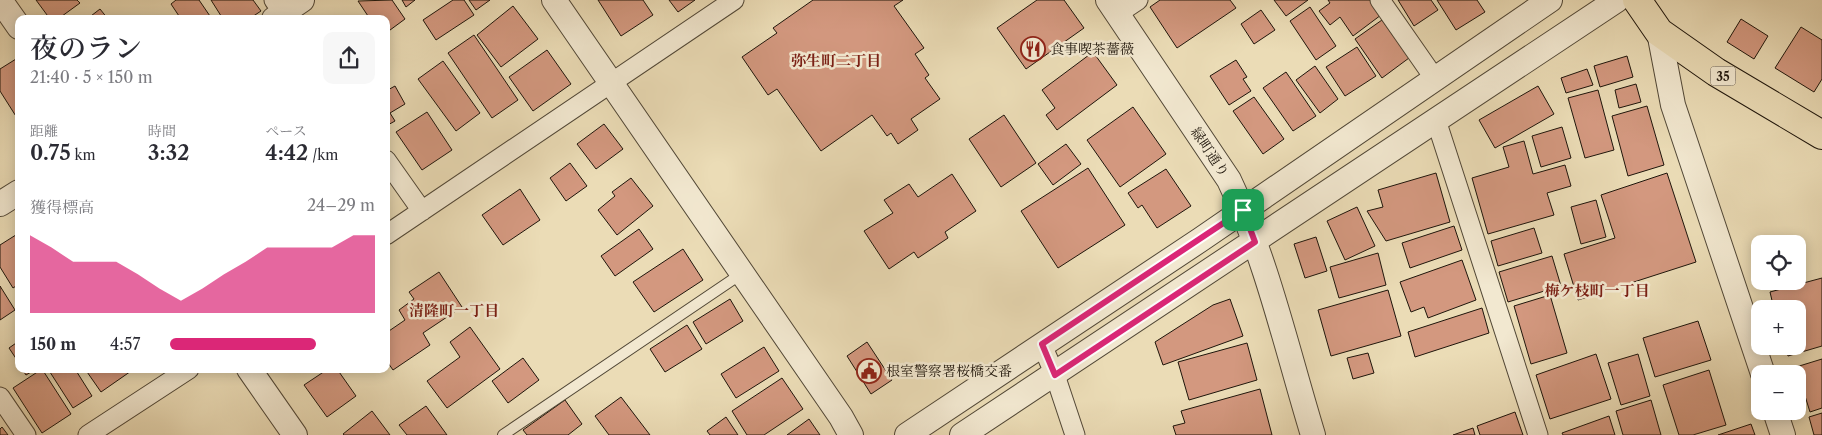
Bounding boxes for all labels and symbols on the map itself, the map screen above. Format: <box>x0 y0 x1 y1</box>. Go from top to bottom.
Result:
restaurant icon: 食事喫茶薔薇 <box>1020 36 1046 62</box>
place label: 食事喫茶薔薇 <box>1050 40 1134 58</box>
district label: 弥生町二丁目 <box>791 51 881 70</box>
road number: 35 <box>1710 66 1736 85</box>
street label: 緑町通り <box>1187 124 1233 180</box>
pin <box>1222 189 1264 231</box>
district label: 梅ケ枝町一丁目 <box>1544 281 1650 300</box>
district label: 清隆町一丁目 <box>409 301 499 320</box>
public building icon: 根室警察署桜橋交番 <box>856 358 882 384</box>
place label: 根室警察署桜橋交番 <box>886 362 1012 380</box>

